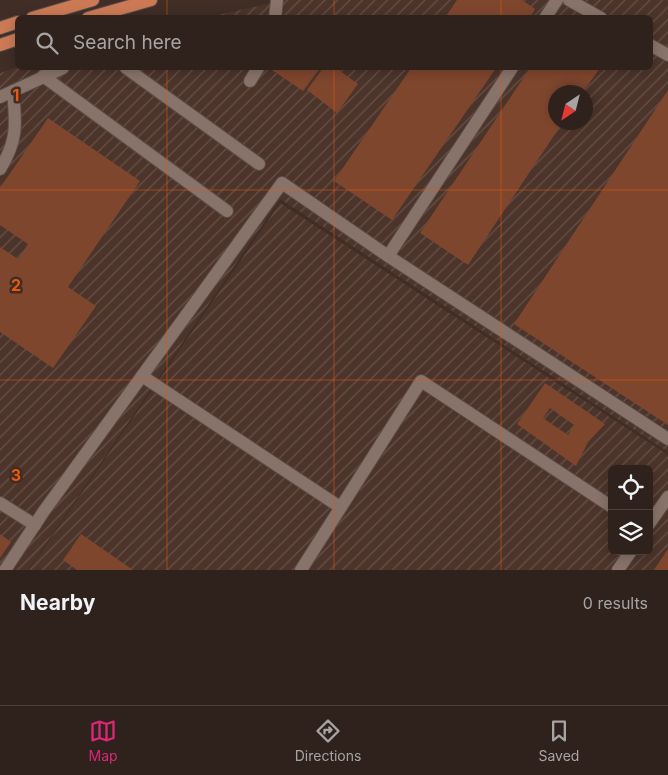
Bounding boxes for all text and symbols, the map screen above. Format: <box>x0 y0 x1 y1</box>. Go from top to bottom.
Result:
search box <box>15 15 653 70</box>
icon: search <box>33 29 61 57</box>
text: Search here <box>73 31 182 54</box>
text: 1 <box>13 85 19 105</box>
north arrow <box>548 85 593 130</box>
text: 2 <box>11 275 21 295</box>
text: 3 <box>11 465 21 485</box>
map controls <box>608 465 653 555</box>
button: locate <box>608 465 653 510</box>
button: layers <box>608 510 653 555</box>
text: Nearby <box>20 590 95 615</box>
text: 0 results <box>583 593 648 613</box>
tab: Map <box>89 717 118 764</box>
tab: Directions <box>295 717 361 764</box>
tab: Saved <box>538 717 579 764</box>

